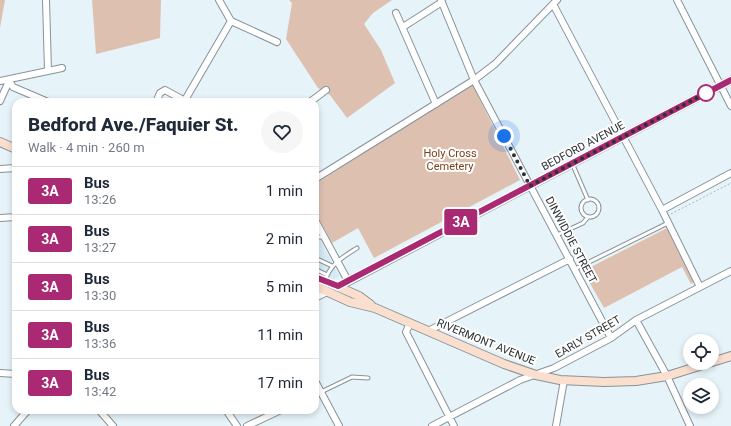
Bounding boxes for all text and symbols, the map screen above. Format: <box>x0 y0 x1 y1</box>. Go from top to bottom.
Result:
unlabelled marker <box>697 84 715 102</box>
button: heart <box>261 111 303 153</box>
text: Bedford Ave./Faquier St. <box>28 113 239 136</box>
street label: BEDFORD AVENUE <box>539 119 627 173</box>
your location <box>494 126 514 146</box>
text: Walk · 4 min · 260 m <box>28 140 145 155</box>
park label: Holy Cross Cemetery <box>423 147 477 173</box>
text: Bus <box>84 174 110 192</box>
text: 1 min <box>266 182 303 200</box>
text: 3A <box>41 183 59 199</box>
text: 13:26 <box>84 192 116 207</box>
street label: DINWIDDIE STREET <box>543 194 600 286</box>
line badge: 3A <box>443 209 479 235</box>
text: 3A <box>452 214 470 230</box>
text: Bus <box>84 222 110 240</box>
text: 2 min <box>266 230 303 248</box>
text: 3A <box>41 231 59 247</box>
text: 13:27 <box>84 240 116 255</box>
text: Bus <box>84 270 110 288</box>
text: 5 min <box>266 278 303 296</box>
text: 3A <box>41 279 59 295</box>
text: 13:30 <box>84 288 116 303</box>
street label: EARLY STREET <box>553 313 623 361</box>
street label: RIVERMONT AVENUE <box>435 316 537 368</box>
text: Bus <box>84 318 110 336</box>
text: 11 min <box>257 326 303 344</box>
text: 3A <box>41 327 59 343</box>
map controls <box>683 334 719 414</box>
button: locate <box>683 334 719 370</box>
text: 13:36 <box>84 336 116 351</box>
text: Bus <box>84 366 110 384</box>
text: 17 min <box>257 374 303 392</box>
text: 3A <box>41 375 59 391</box>
button: layers <box>683 378 719 414</box>
text: 13:42 <box>84 384 116 399</box>

